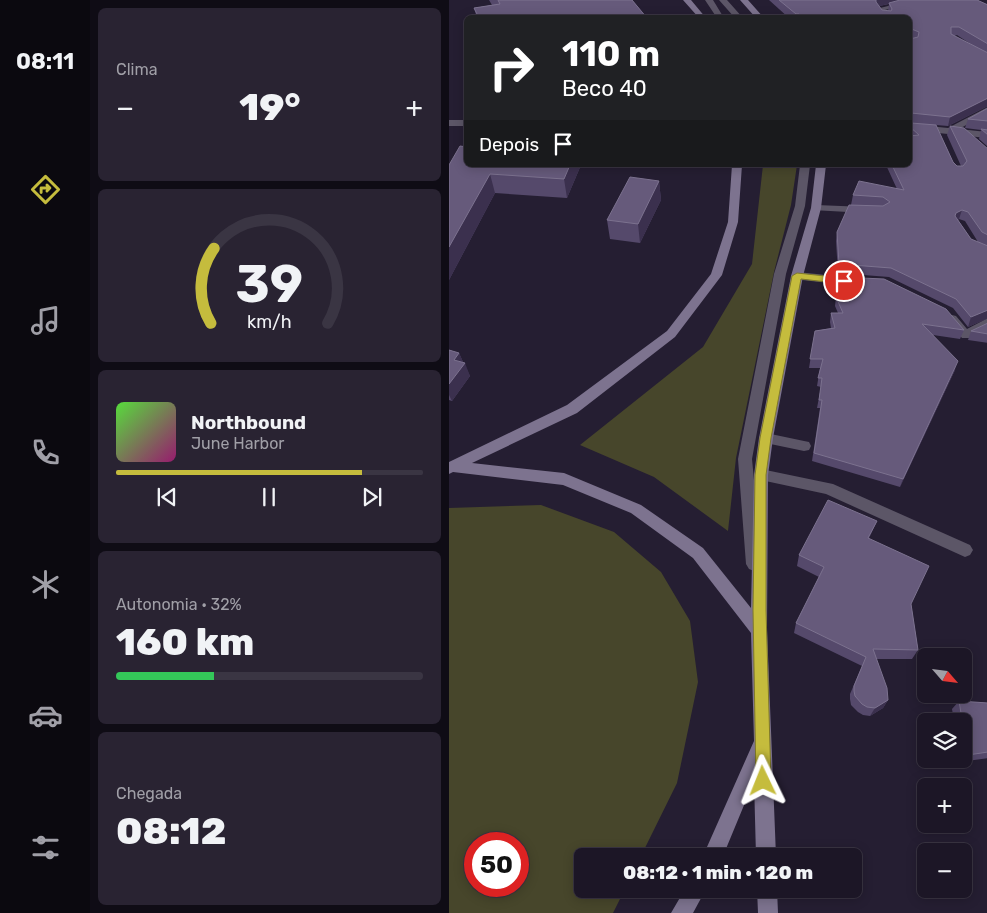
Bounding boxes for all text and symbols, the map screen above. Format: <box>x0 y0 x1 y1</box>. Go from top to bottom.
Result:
text: 110 m <box>562 33 660 75</box>
icon: right <box>479 35 544 100</box>
text: 08:11 <box>16 48 74 75</box>
text: Clima <box>116 60 157 79</box>
text: Beco 40 <box>562 75 647 102</box>
text: 19° <box>239 84 300 130</box>
text: − <box>116 91 134 124</box>
text: + <box>406 91 423 124</box>
icon: arrive <box>549 130 577 158</box>
text: Depois <box>479 133 539 156</box>
icon: directions <box>28 172 63 207</box>
text: 39 <box>236 253 303 315</box>
pin <box>823 260 865 302</box>
icon: arrive <box>830 267 858 295</box>
icon: music <box>28 303 63 338</box>
text: km/h <box>247 311 292 332</box>
text: Northbound <box>191 411 306 434</box>
text: June Harbor <box>191 434 284 453</box>
icon: phone <box>28 435 63 470</box>
icon: previous <box>153 483 181 511</box>
icon: pause <box>255 483 283 511</box>
icon: next <box>358 483 386 511</box>
icon: climate <box>28 567 63 602</box>
text: Autonomia · 32% <box>116 595 242 614</box>
text: 160 km <box>116 619 254 665</box>
north arrow <box>917 648 971 702</box>
map controls <box>917 648 972 898</box>
icon: car <box>28 698 63 733</box>
button: layers <box>917 713 972 768</box>
position arrow <box>736 754 788 806</box>
button: + <box>917 778 972 833</box>
text: Chegada <box>116 784 182 803</box>
text: 08:12 <box>116 808 226 854</box>
icon: filters <box>28 830 63 865</box>
speed limit sign: 50 <box>464 832 529 897</box>
button: − <box>917 843 972 898</box>
text: 08:12 · 1 min · 120 m <box>623 861 813 884</box>

